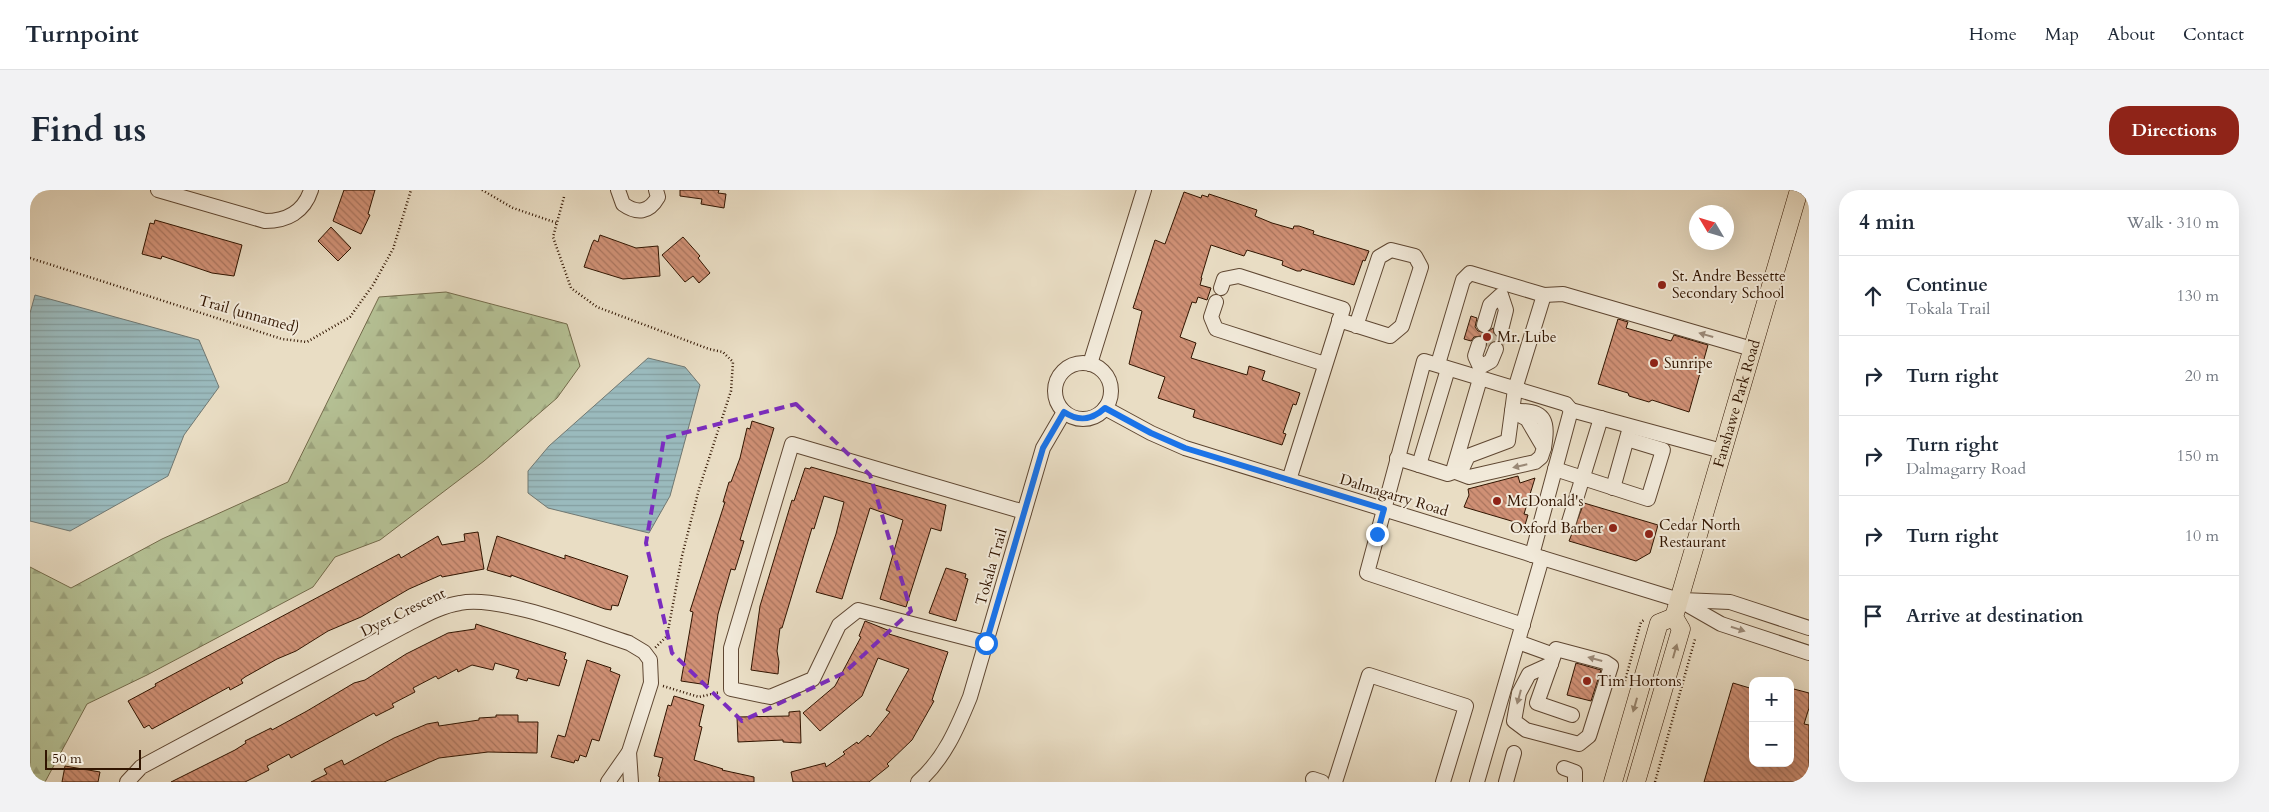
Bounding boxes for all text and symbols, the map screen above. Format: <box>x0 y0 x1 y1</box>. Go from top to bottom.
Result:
text: Turnpoint <box>25 18 139 51</box>
text: Home <box>1969 22 2017 47</box>
text: Map <box>2045 22 2079 47</box>
text: About <box>2107 22 2155 47</box>
text: Contact <box>2183 22 2244 47</box>
text: Find us <box>30 106 146 154</box>
button: Directions <box>2109 106 2239 155</box>
north arrow <box>1689 205 1734 250</box>
text: 4 min <box>1859 208 1915 237</box>
text: Walk · 310 m <box>2127 212 2219 234</box>
place label: St. Andre Bessette Secondary School <box>1672 266 1786 303</box>
text: Continue <box>1906 272 1988 298</box>
marker: St. Andre Bessette Secondary School <box>1656 279 1668 291</box>
icon: ahead <box>1859 282 1887 310</box>
text: 130 m <box>2177 285 2219 307</box>
street label: Trail (unnamed) <box>196 290 302 338</box>
text: Tokala Trail <box>1906 298 1990 320</box>
place label: Mr. Lube <box>1497 327 1557 347</box>
marker: Mr. Lube <box>1481 331 1493 343</box>
one-way arrow <box>1698 331 1713 339</box>
street label: Fanshawe Park Road <box>1708 337 1765 470</box>
place label: Sunripe <box>1664 353 1713 373</box>
marker: Sunripe <box>1648 357 1660 369</box>
icon: right <box>1859 362 1887 390</box>
text: Turn right <box>1906 363 1998 389</box>
text: 20 m <box>2185 365 2219 387</box>
text: Turn right <box>1906 432 1998 458</box>
icon: right <box>1859 442 1887 470</box>
text: 150 m <box>2177 445 2219 467</box>
text: Dalmagarry Road <box>1906 458 2026 480</box>
one-way arrow <box>1512 462 1528 470</box>
street label: Dalmagarry Road <box>1337 469 1451 521</box>
place label: McDonald's <box>1507 491 1584 511</box>
marker: McDonald's <box>1491 495 1503 507</box>
place label: Cedar North Restaurant <box>1659 515 1741 552</box>
place label: Oxford Barber <box>1510 518 1604 538</box>
marker: Oxford Barber <box>1607 522 1619 534</box>
icon: right <box>1859 522 1887 550</box>
route end <box>1366 523 1389 546</box>
text: Turn right <box>1906 523 1998 549</box>
text: 10 m <box>2185 525 2219 547</box>
street label: Tokala Trail <box>971 526 1012 608</box>
marker: Cedar North Restaurant <box>1643 528 1655 540</box>
street label: Dyer Crescent <box>357 583 449 641</box>
icon: arrive <box>1859 602 1887 630</box>
text: Arrive at destination <box>1906 603 2083 629</box>
one-way arrow <box>1731 626 1746 634</box>
route start <box>975 632 998 655</box>
one-way arrow <box>1671 644 1679 659</box>
one-way arrow <box>1588 655 1603 663</box>
place label: Tim Hortons <box>1597 671 1681 691</box>
marker: Tim Hortons <box>1581 675 1593 687</box>
map controls <box>1749 677 1794 767</box>
button: + <box>1749 677 1794 722</box>
one-way arrow <box>1515 689 1523 704</box>
one-way arrow <box>1631 697 1639 712</box>
button: − <box>1749 722 1794 767</box>
scale bar <box>45 747 141 770</box>
text: 50 m <box>52 749 82 768</box>

